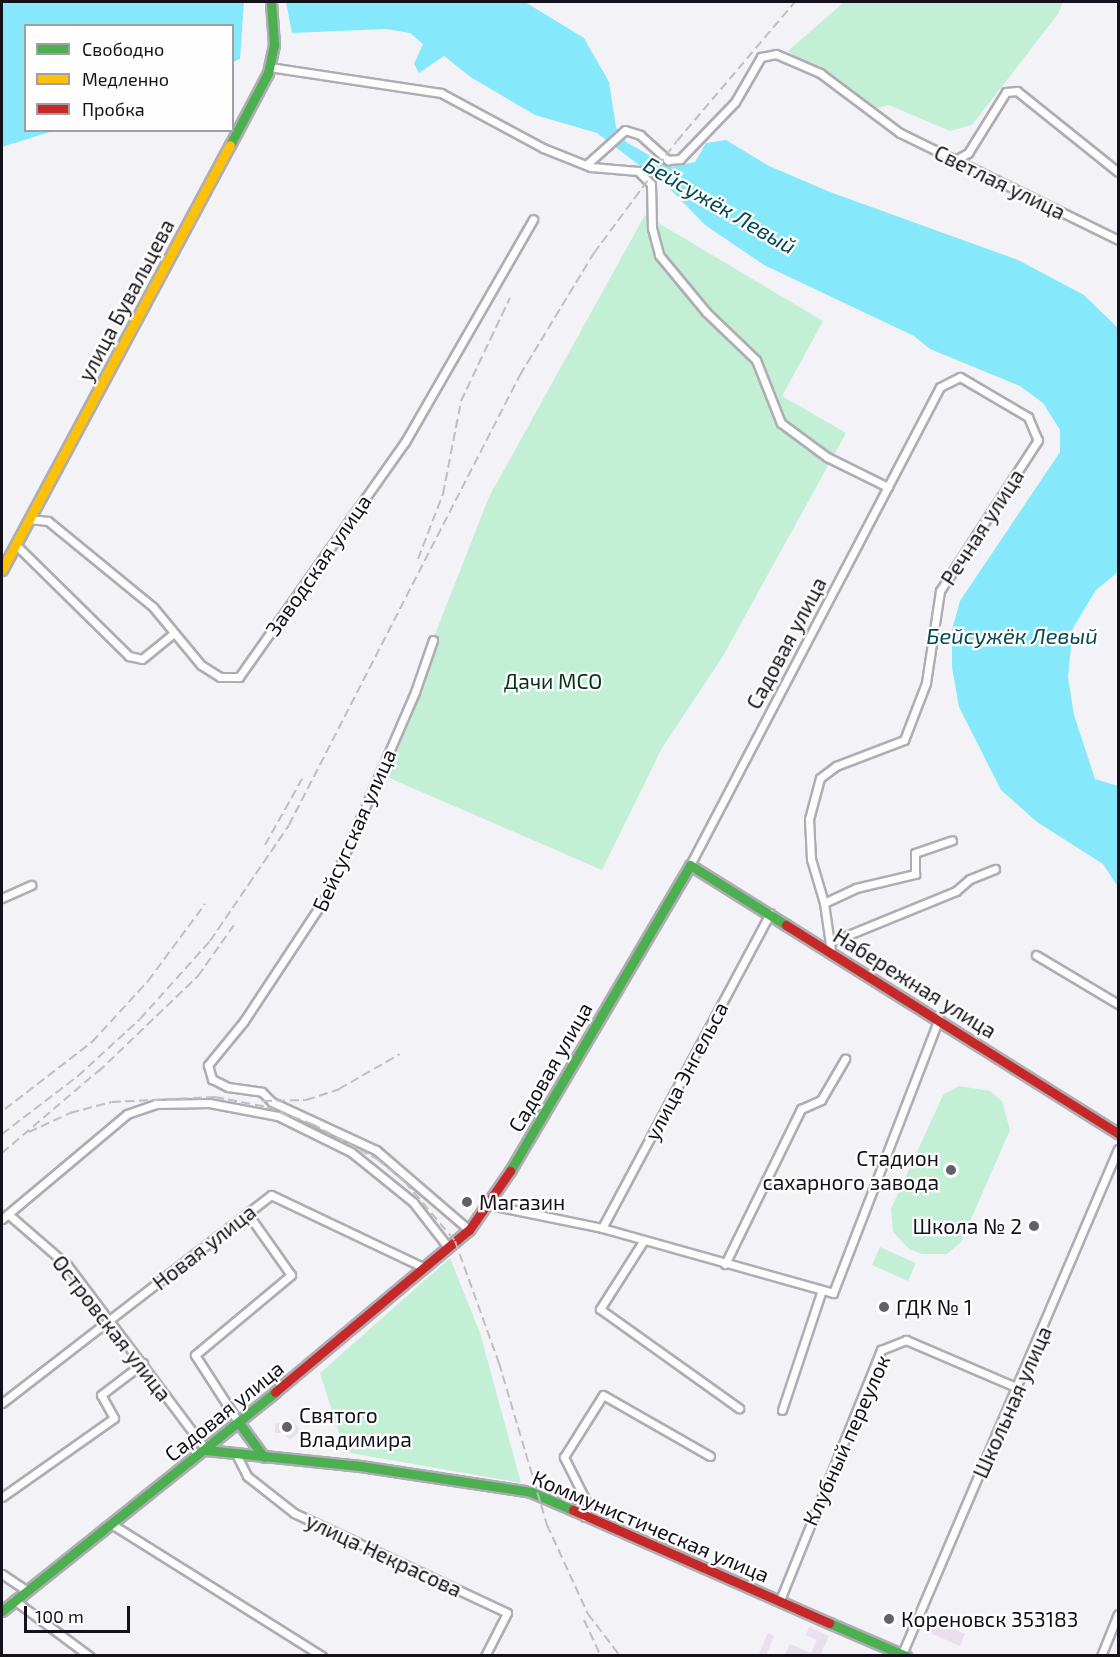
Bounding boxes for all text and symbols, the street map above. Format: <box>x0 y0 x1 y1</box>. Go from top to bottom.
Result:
legend <box>24 24 234 132</box>
text: Свободно <box>82 38 164 60</box>
text: Медленно <box>82 68 169 90</box>
text: Пробка <box>82 98 145 120</box>
street label: Светлая улица <box>930 139 1070 225</box>
water label: Бейсужёк Левый <box>639 151 801 259</box>
street label: улица Бувальцева <box>73 215 179 385</box>
street label: Речная улица <box>935 464 1029 590</box>
street label: Заводская улица <box>260 490 376 640</box>
street label: Садовая улица <box>741 573 831 713</box>
water label: Бейсужёк Левый <box>926 623 1098 649</box>
park label: Дачи МСО <box>504 668 602 694</box>
street label: Бейсугская улица <box>307 745 401 915</box>
street label: Набережная улица <box>829 923 1001 1043</box>
street label: улица Энгельса <box>639 997 733 1145</box>
street label: Садовая улица <box>503 998 597 1136</box>
place label: Стадион сахарного завода <box>762 1145 939 1195</box>
marker: Стадион сахарного завода <box>944 1163 958 1177</box>
place label: Магазин <box>479 1189 565 1215</box>
marker: Магазин <box>460 1195 474 1209</box>
street label: Новая улица <box>147 1199 261 1295</box>
place label: Школа № 2 <box>913 1213 1022 1239</box>
marker: Школа № 2 <box>1027 1219 1041 1233</box>
street label: Островская улица <box>47 1250 177 1406</box>
place label: ГДК № 1 <box>896 1294 972 1320</box>
marker: ГДК № 1 <box>877 1300 891 1314</box>
street label: Школьная улица <box>967 1322 1057 1482</box>
street label: Клубный переулок <box>797 1351 895 1529</box>
street label: Садовая улица <box>159 1355 289 1467</box>
place label: Святого Владимира <box>299 1402 412 1452</box>
marker: Святого Владимира <box>280 1420 294 1434</box>
street label: Коммунистическая улица <box>529 1465 773 1587</box>
street label: улица Некрасова <box>302 1508 466 1602</box>
scale bar <box>27 1594 134 1632</box>
text: 100 m <box>35 1605 84 1627</box>
place label: Кореновск 353183 <box>901 1606 1079 1632</box>
marker: Кореновск 353183 <box>882 1612 896 1626</box>

